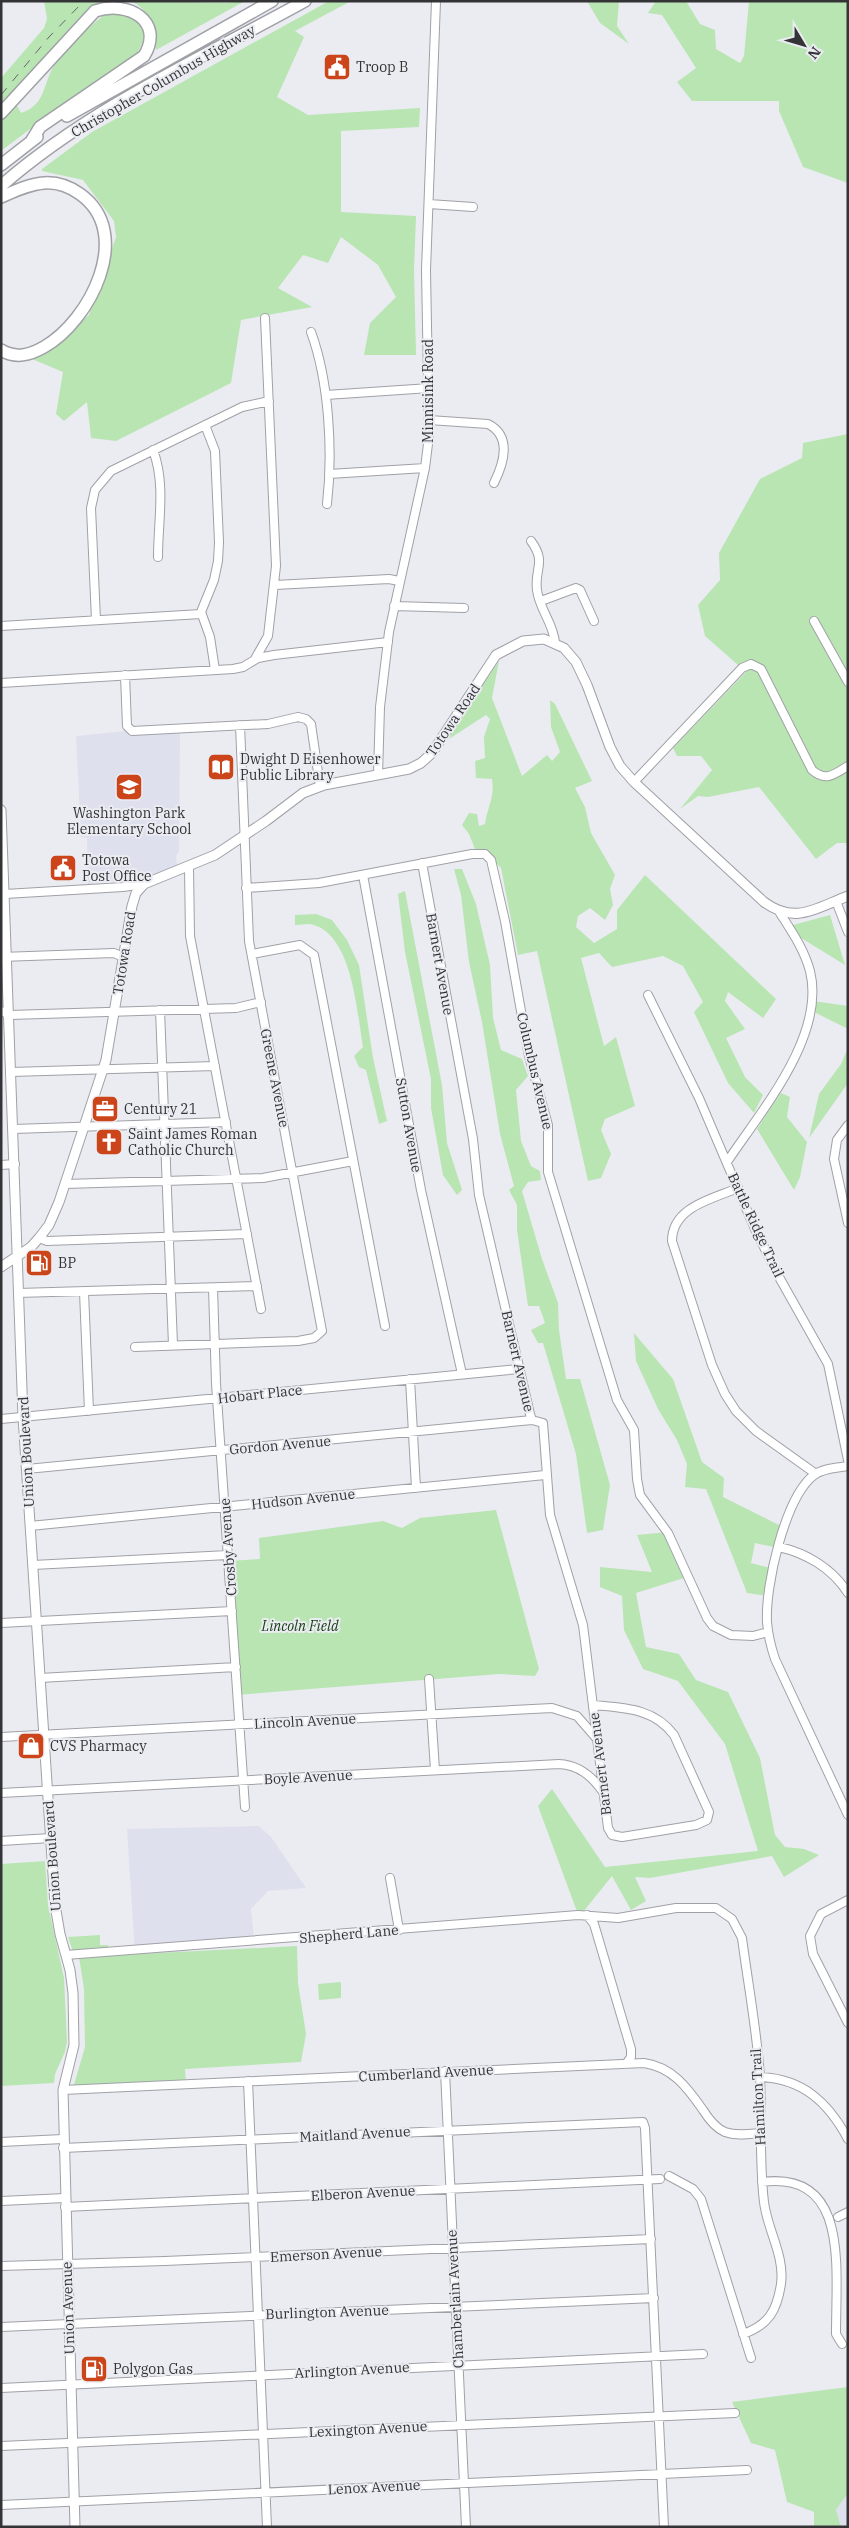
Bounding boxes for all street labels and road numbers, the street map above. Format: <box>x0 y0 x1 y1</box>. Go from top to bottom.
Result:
street label: Christopher Columbus Highway <box>68 20 259 141</box>
street label: Minnisink Road <box>419 339 437 443</box>
street label: Totowa Road <box>422 680 484 760</box>
street label: Totowa Road <box>109 910 140 996</box>
street label: Barnert Avenue <box>422 912 458 1016</box>
street label: Columbus Avenue <box>513 1011 557 1131</box>
street label: Greene Avenue <box>257 1027 293 1129</box>
street label: Sutton Avenue <box>392 1076 426 1174</box>
street label: Battle Ridge Trail <box>724 1170 788 1280</box>
street label: Barnert Avenue <box>498 1309 538 1413</box>
street label: Hobart Place <box>217 1381 303 1407</box>
street label: Union Boulevard <box>14 1396 38 1508</box>
street label: Gordon Avenue <box>228 1432 332 1458</box>
street label: Hudson Avenue <box>250 1485 356 1513</box>
street label: Crosby Avenue <box>216 1497 240 1597</box>
street label: Lincoln Avenue <box>253 1709 357 1733</box>
street label: Barnert Avenue <box>585 1712 615 1816</box>
street label: Boyle Avenue <box>263 1766 353 1788</box>
street label: Union Boulevard <box>39 1800 65 1912</box>
street label: Shepherd Lane <box>299 1921 399 1947</box>
street label: Hamilton Trail <box>746 2048 770 2146</box>
street label: Cumberland Avenue <box>358 2060 494 2086</box>
street label: Maitland Avenue <box>299 2122 411 2146</box>
street label: Elberon Avenue <box>310 2181 416 2205</box>
street label: Chamberlain Avenue <box>442 2229 468 2369</box>
street label: Emerson Avenue <box>270 2242 382 2266</box>
street label: Union Avenue <box>57 2261 79 2355</box>
street label: Burlington Avenue <box>265 2301 389 2323</box>
street label: Arlington Avenue <box>294 2358 410 2382</box>
street label: Lexington Avenue <box>308 2417 428 2441</box>
street label: Lenox Avenue <box>327 2476 421 2498</box>

